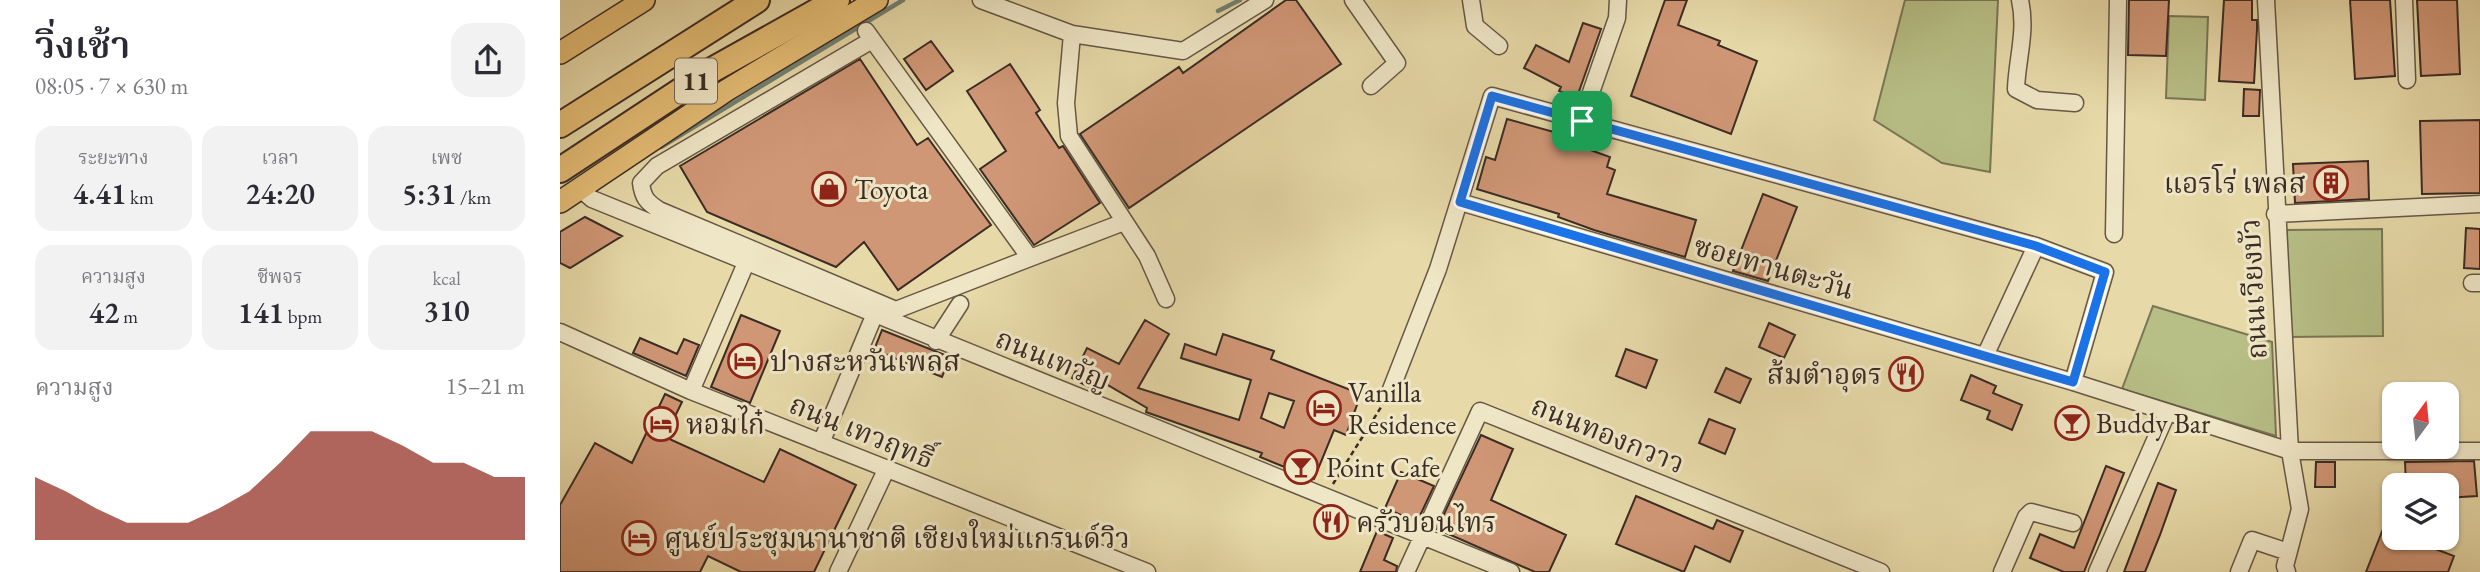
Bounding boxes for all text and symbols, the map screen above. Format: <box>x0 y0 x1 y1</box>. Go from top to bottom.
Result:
text: วิ่งเช้า <box>35 20 130 69</box>
button: share <box>451 23 525 97</box>
road number: 11 <box>675 58 717 104</box>
text: 08:05 · 7 × 630 m <box>35 71 188 101</box>
pin <box>1552 91 1612 151</box>
icon: arrive <box>1563 102 1601 140</box>
text: ระยะทาง <box>78 145 148 170</box>
text: เวลา <box>261 145 299 170</box>
text: เพซ <box>431 145 463 170</box>
place label: แอรโร่ เพลส <box>2164 164 2306 201</box>
building icon: แอรโร่ เพลส <box>2312 164 2350 202</box>
shop icon: Toyota <box>810 170 848 208</box>
place label: Toyota <box>854 171 929 207</box>
text: 4.41 <box>73 174 126 213</box>
text: 24:20 <box>245 174 315 213</box>
text: 5:31 <box>402 174 456 213</box>
text: km <box>126 185 154 210</box>
text: /km <box>456 185 491 210</box>
street label: ถนนเวียงบัว <box>2231 218 2275 360</box>
street label: ซอยทานตะวัน <box>1690 227 1858 307</box>
text: ความสูง <box>81 264 146 289</box>
text: ชีพจร <box>257 264 303 289</box>
text: kcal <box>432 266 461 291</box>
text: 310 <box>424 291 470 330</box>
text: 42 <box>89 293 119 332</box>
text: 141 <box>238 293 284 332</box>
text: m <box>119 304 138 329</box>
text: bpm <box>284 304 322 329</box>
street label: ถนนเทวัญ <box>990 320 1116 398</box>
hotel icon: ปางสะหวันเพลส <box>726 342 764 380</box>
place label: ปางสะหวันเพลส <box>770 343 960 379</box>
restaurant icon: ส้มตำอุดร <box>1887 355 1925 393</box>
place label: ส้มตำอุดร <box>1767 356 1882 393</box>
text: 15–21 m <box>446 371 525 401</box>
text: ความสูง <box>35 372 113 402</box>
place label: Vanilla Residence <box>1348 374 1456 442</box>
north arrow <box>2382 382 2459 458</box>
map controls <box>2382 382 2459 550</box>
street label: ถนน เทวฤทธิ์ <box>784 384 942 477</box>
street label: ถนนทองกวาว <box>1526 387 1690 481</box>
hotel icon: Vanilla Residence <box>1305 389 1343 427</box>
bar icon: Buddy Bar <box>2053 404 2091 442</box>
hotel icon: หอมไก๋ <box>642 405 680 443</box>
place label: หอมไก๋ <box>686 405 765 442</box>
place label: Buddy Bar <box>2096 405 2211 441</box>
bar icon: Point Cafe <box>1282 448 1320 486</box>
place label: Point Cafe <box>1326 449 1440 485</box>
button: layers <box>2382 473 2459 550</box>
restaurant icon: ครัวบอนไทร <box>1312 503 1350 541</box>
place label: ครัวบอนไทร <box>1356 503 1496 540</box>
hotel icon: ศูนย์ประชุมนานาชาติ เชียงใหม่แกรนด์วิว <box>620 519 658 557</box>
place label: ศูนย์ประชุมนานาชาติ เชียงใหม่แกรนด์วิว <box>664 519 1130 557</box>

